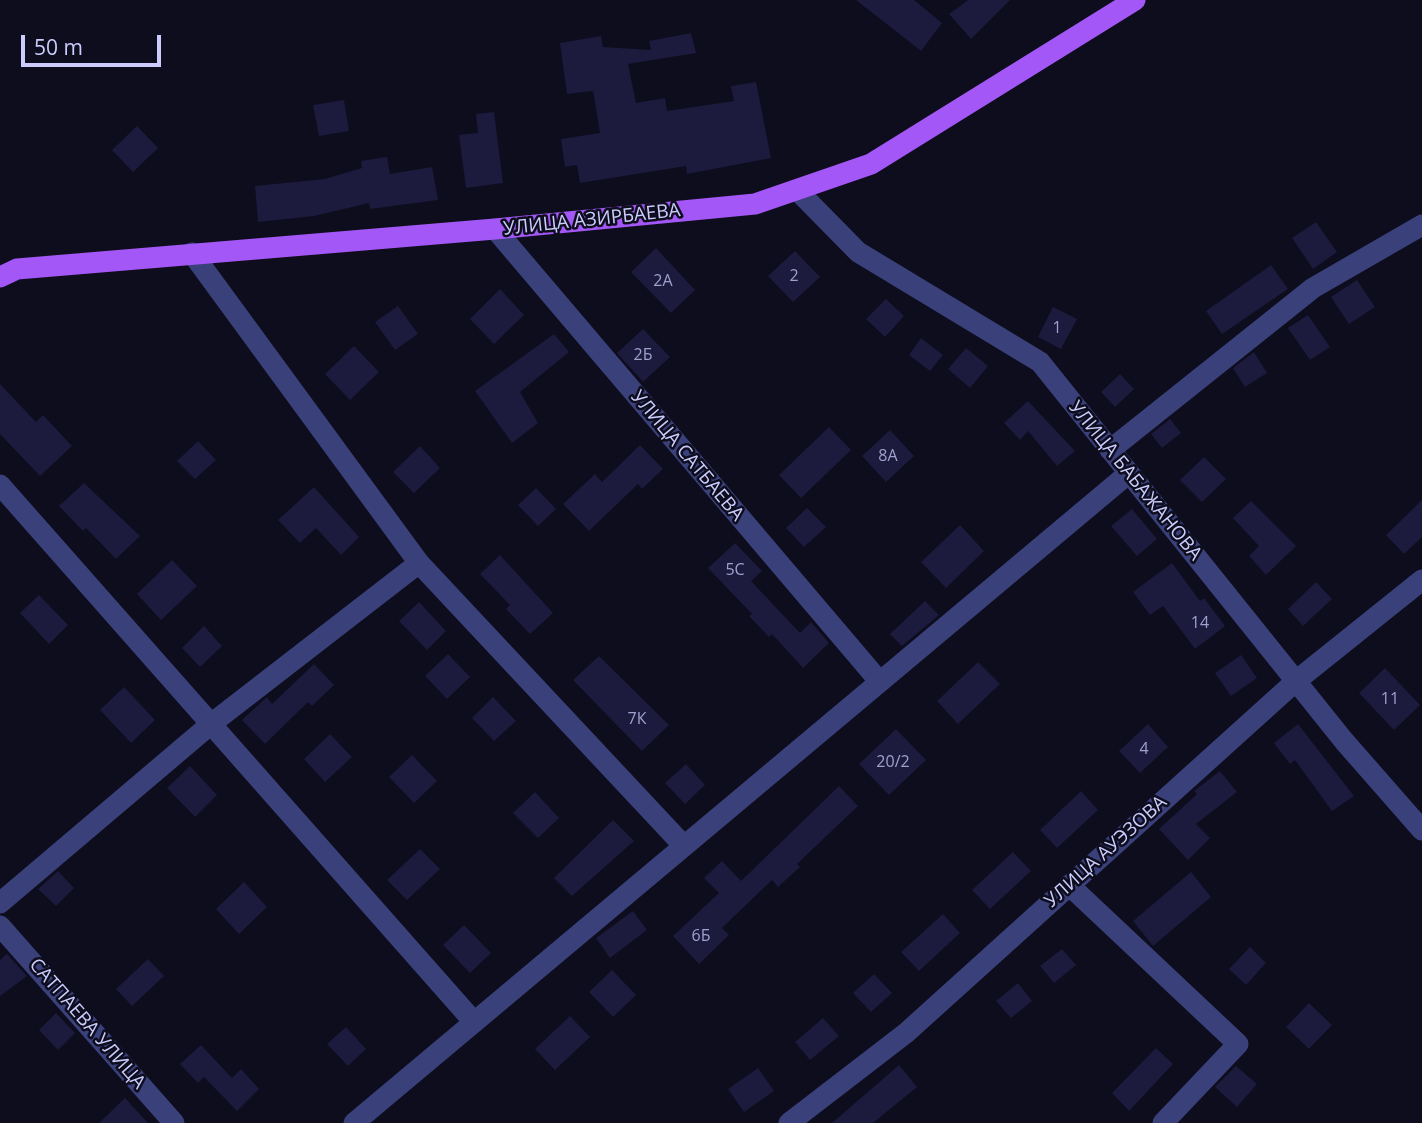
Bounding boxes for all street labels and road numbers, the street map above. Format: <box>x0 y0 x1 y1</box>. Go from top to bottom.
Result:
street label: УЛИЦА АЗИРБАЕВА <box>502 199 682 241</box>
street label: УЛИЦА САТБАЕВА <box>626 386 748 526</box>
street label: УЛИЦА БАБАЖАНОВА <box>1064 397 1206 565</box>
street label: УЛИЦА АУЭЗОВА <box>1040 791 1172 913</box>
street label: САТПАЕВА УЛИЦА <box>24 954 150 1094</box>

